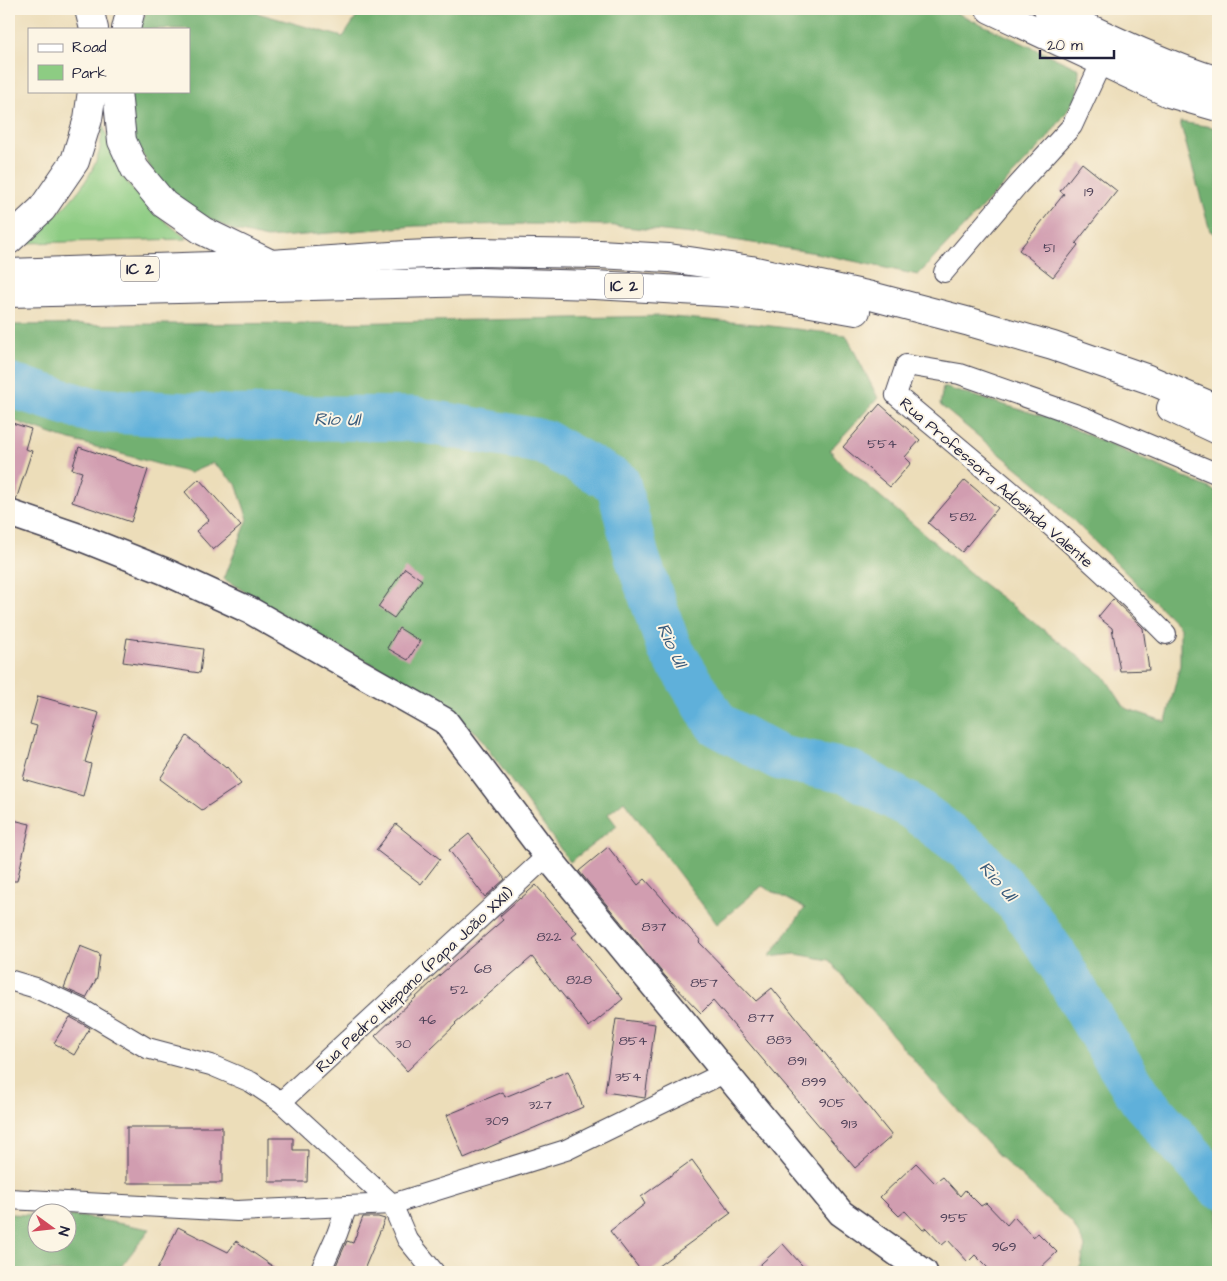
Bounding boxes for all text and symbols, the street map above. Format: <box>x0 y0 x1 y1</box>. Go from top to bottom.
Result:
legend <box>28 28 190 92</box>
scale bar <box>1040 28 1113 60</box>
text: 20 m <box>1047 35 1083 56</box>
text: Road <box>72 37 107 58</box>
text: Park <box>72 63 107 84</box>
house number: 19 <box>1084 182 1094 202</box>
house number: 51 <box>1043 238 1055 258</box>
road number: IC 2 <box>121 256 159 282</box>
road number: IC 2 <box>605 274 643 298</box>
street label: Rua Professora Adosinda Valente <box>895 393 1098 573</box>
water label: Rio Ul <box>314 407 362 432</box>
house number: 554 <box>867 434 897 454</box>
house number: 582 <box>949 507 977 527</box>
water label: Rio Ul <box>651 619 693 673</box>
water label: Rio Ul <box>973 856 1024 908</box>
street label: Rua Pedro Hispano (Papa João XXII) <box>311 882 519 1078</box>
house number: 837 <box>642 917 667 937</box>
house number: 822 <box>536 927 562 947</box>
house number: 68 <box>474 959 492 979</box>
house number: 828 <box>566 970 592 990</box>
house number: 857 <box>690 973 718 993</box>
house number: 52 <box>450 980 468 1000</box>
house number: 877 <box>748 1008 775 1028</box>
house number: 46 <box>418 1010 436 1030</box>
house number: 883 <box>766 1030 792 1050</box>
house number: 854 <box>619 1031 648 1051</box>
house number: 30 <box>395 1034 411 1054</box>
house number: 891 <box>788 1051 807 1071</box>
house number: 354 <box>615 1067 642 1087</box>
house number: 899 <box>801 1072 827 1092</box>
house number: 905 <box>819 1093 845 1113</box>
house number: 327 <box>528 1095 552 1115</box>
house number: 309 <box>485 1111 509 1131</box>
house number: 913 <box>841 1114 857 1134</box>
north arrow <box>28 1204 78 1254</box>
house number: 955 <box>940 1208 968 1228</box>
text: N <box>53 1224 74 1238</box>
house number: 969 <box>992 1237 1016 1257</box>

